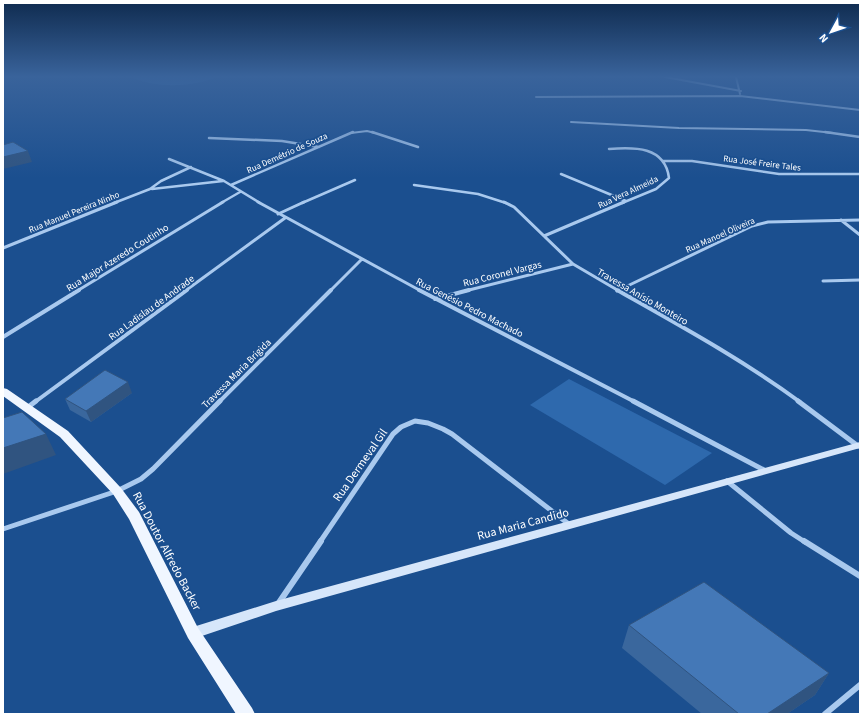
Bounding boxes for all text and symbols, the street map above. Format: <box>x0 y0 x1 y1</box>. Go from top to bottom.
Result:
north arrow <box>811 12 851 52</box>
text: N <box>816 30 832 46</box>
street label: Rua Demétrio de Souza <box>245 130 330 177</box>
street label: Rua José Freire Tales <box>722 152 802 175</box>
street label: Rua Vera Almeida <box>596 173 661 212</box>
street label: Rua Manuel Pereira Ninho <box>27 188 122 237</box>
street label: Rua Manoel Oliveira <box>683 214 757 257</box>
street label: Rua Major Azeredo Coutinho <box>64 221 171 295</box>
street label: Rua Coronel Vargas <box>461 257 543 291</box>
street label: Travessa Anísio Monteiro <box>594 265 691 329</box>
street label: Rua Ladislau de Andrade <box>106 272 197 344</box>
street label: Rua Genésio Pedro Machado <box>413 275 526 341</box>
street label: Travessa Maria Brigida <box>199 336 275 412</box>
street label: Rua Dermeval Gil <box>329 425 392 505</box>
street label: Rua Doutor Alfredo Backer <box>128 489 205 614</box>
street label: Rua Maria Candido <box>475 504 571 545</box>

